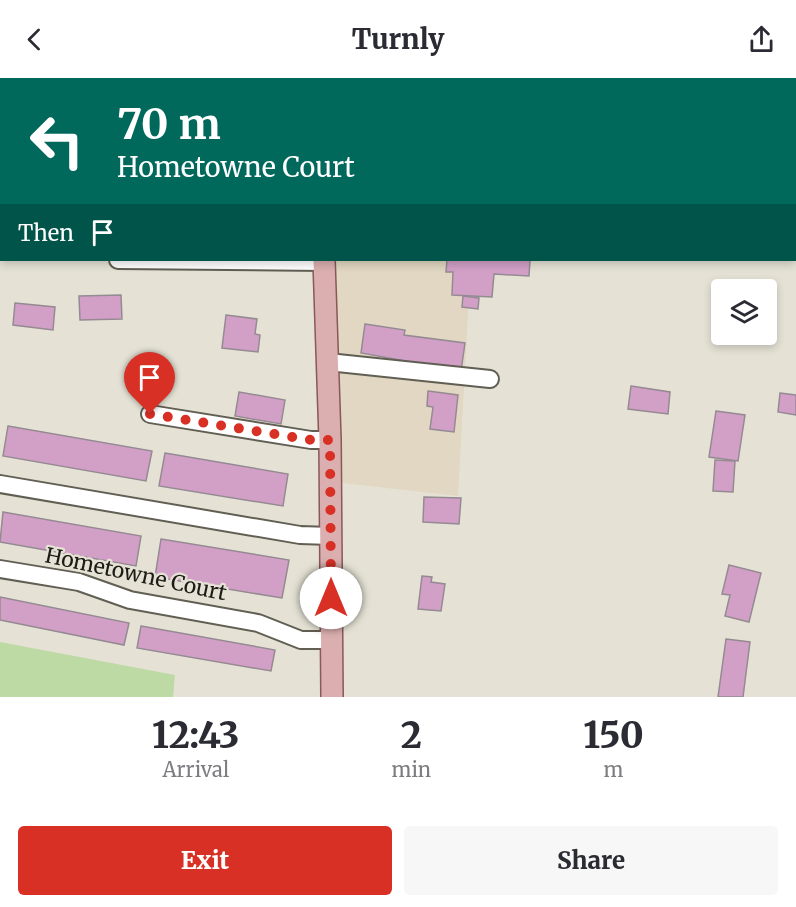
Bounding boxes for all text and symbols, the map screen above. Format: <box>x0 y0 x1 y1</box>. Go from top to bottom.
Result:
text: Turnly <box>352 22 444 56</box>
icon: back <box>18 23 51 56</box>
icon: share <box>745 23 778 56</box>
text: 70 m <box>117 98 221 150</box>
icon: left <box>18 102 96 180</box>
text: Hometowne Court <box>117 150 355 184</box>
icon: arrive <box>86 216 119 249</box>
text: Then <box>18 219 74 247</box>
map controls <box>711 279 777 345</box>
button: layers <box>711 279 777 345</box>
pin <box>124 352 175 414</box>
icon: arrive <box>133 361 166 394</box>
street label: Hometowne Court <box>43 542 229 606</box>
position arrow <box>299 566 363 630</box>
text: 12:43 <box>152 713 239 758</box>
text: 2 <box>401 713 422 758</box>
text: 150 <box>583 713 644 758</box>
text: Arrival <box>162 757 229 782</box>
text: min <box>392 757 431 782</box>
text: m <box>604 757 623 782</box>
button: Exit <box>18 826 392 895</box>
button: Share <box>404 826 778 895</box>

